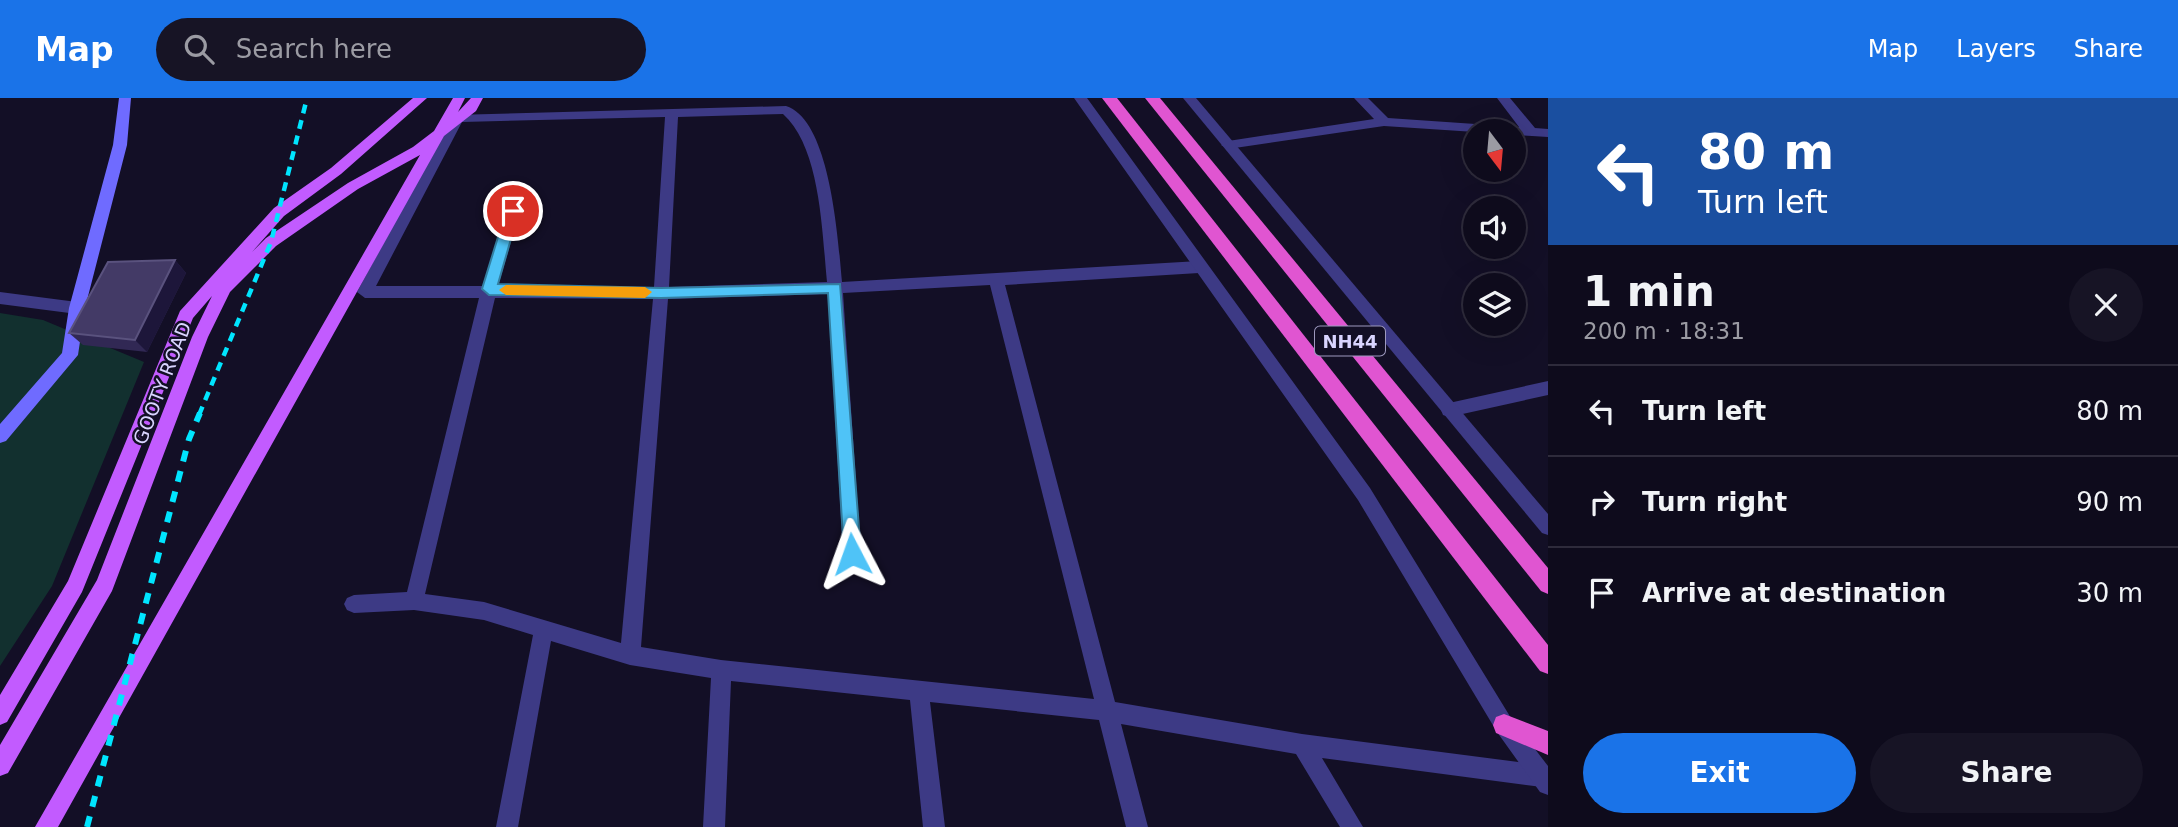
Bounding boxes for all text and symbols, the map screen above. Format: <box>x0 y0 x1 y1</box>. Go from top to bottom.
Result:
search box <box>156 18 646 81</box>
text: Map <box>35 30 114 69</box>
icon: search <box>180 30 218 68</box>
text: Search here <box>236 34 392 64</box>
text: Map <box>1868 35 1918 63</box>
text: Layers <box>1956 35 2036 63</box>
text: Share <box>2074 35 2143 63</box>
north arrow <box>1463 119 1526 182</box>
map controls <box>1463 119 1526 336</box>
text: 80 m <box>1698 124 1834 181</box>
icon: left <box>1583 126 1674 217</box>
pin <box>483 181 543 241</box>
text: Turn left <box>1698 183 1828 221</box>
icon: arrive <box>494 192 532 230</box>
button: sound <box>1463 196 1526 259</box>
text: 1 min <box>1583 267 1715 316</box>
button: close <box>2069 268 2143 342</box>
button: layers <box>1463 273 1526 336</box>
text: 200 m · 18:31 <box>1583 318 1745 344</box>
street label: GOOTY ROAD <box>129 319 195 447</box>
road number: NH44 <box>1315 327 1385 356</box>
icon: left <box>1583 392 1621 430</box>
text: Turn left <box>1642 396 1766 426</box>
text: 80 m <box>2076 396 2143 426</box>
icon: right <box>1583 483 1621 521</box>
text: Turn right <box>1642 487 1787 517</box>
text: 90 m <box>2076 487 2143 517</box>
position arrow <box>815 517 889 591</box>
icon: arrive <box>1583 574 1621 612</box>
text: Arrive at destination <box>1642 578 1946 608</box>
text: 30 m <box>2076 578 2143 608</box>
button: Exit <box>1583 733 1856 813</box>
button: Share <box>1870 733 2143 813</box>

